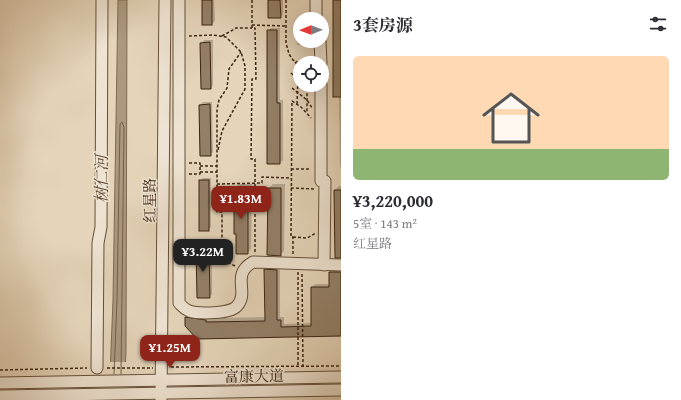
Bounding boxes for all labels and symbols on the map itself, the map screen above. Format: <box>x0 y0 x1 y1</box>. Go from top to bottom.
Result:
north arrow <box>293 12 329 48</box>
water label: 树仁河 <box>89 152 113 203</box>
street label: 红星路 <box>139 177 160 223</box>
pin: ¥1.83M <box>208 186 274 220</box>
pin: ¥3.22M <box>170 239 236 273</box>
pin: ¥1.25M <box>137 335 203 369</box>
street label: 富康大道 <box>224 365 284 387</box>

